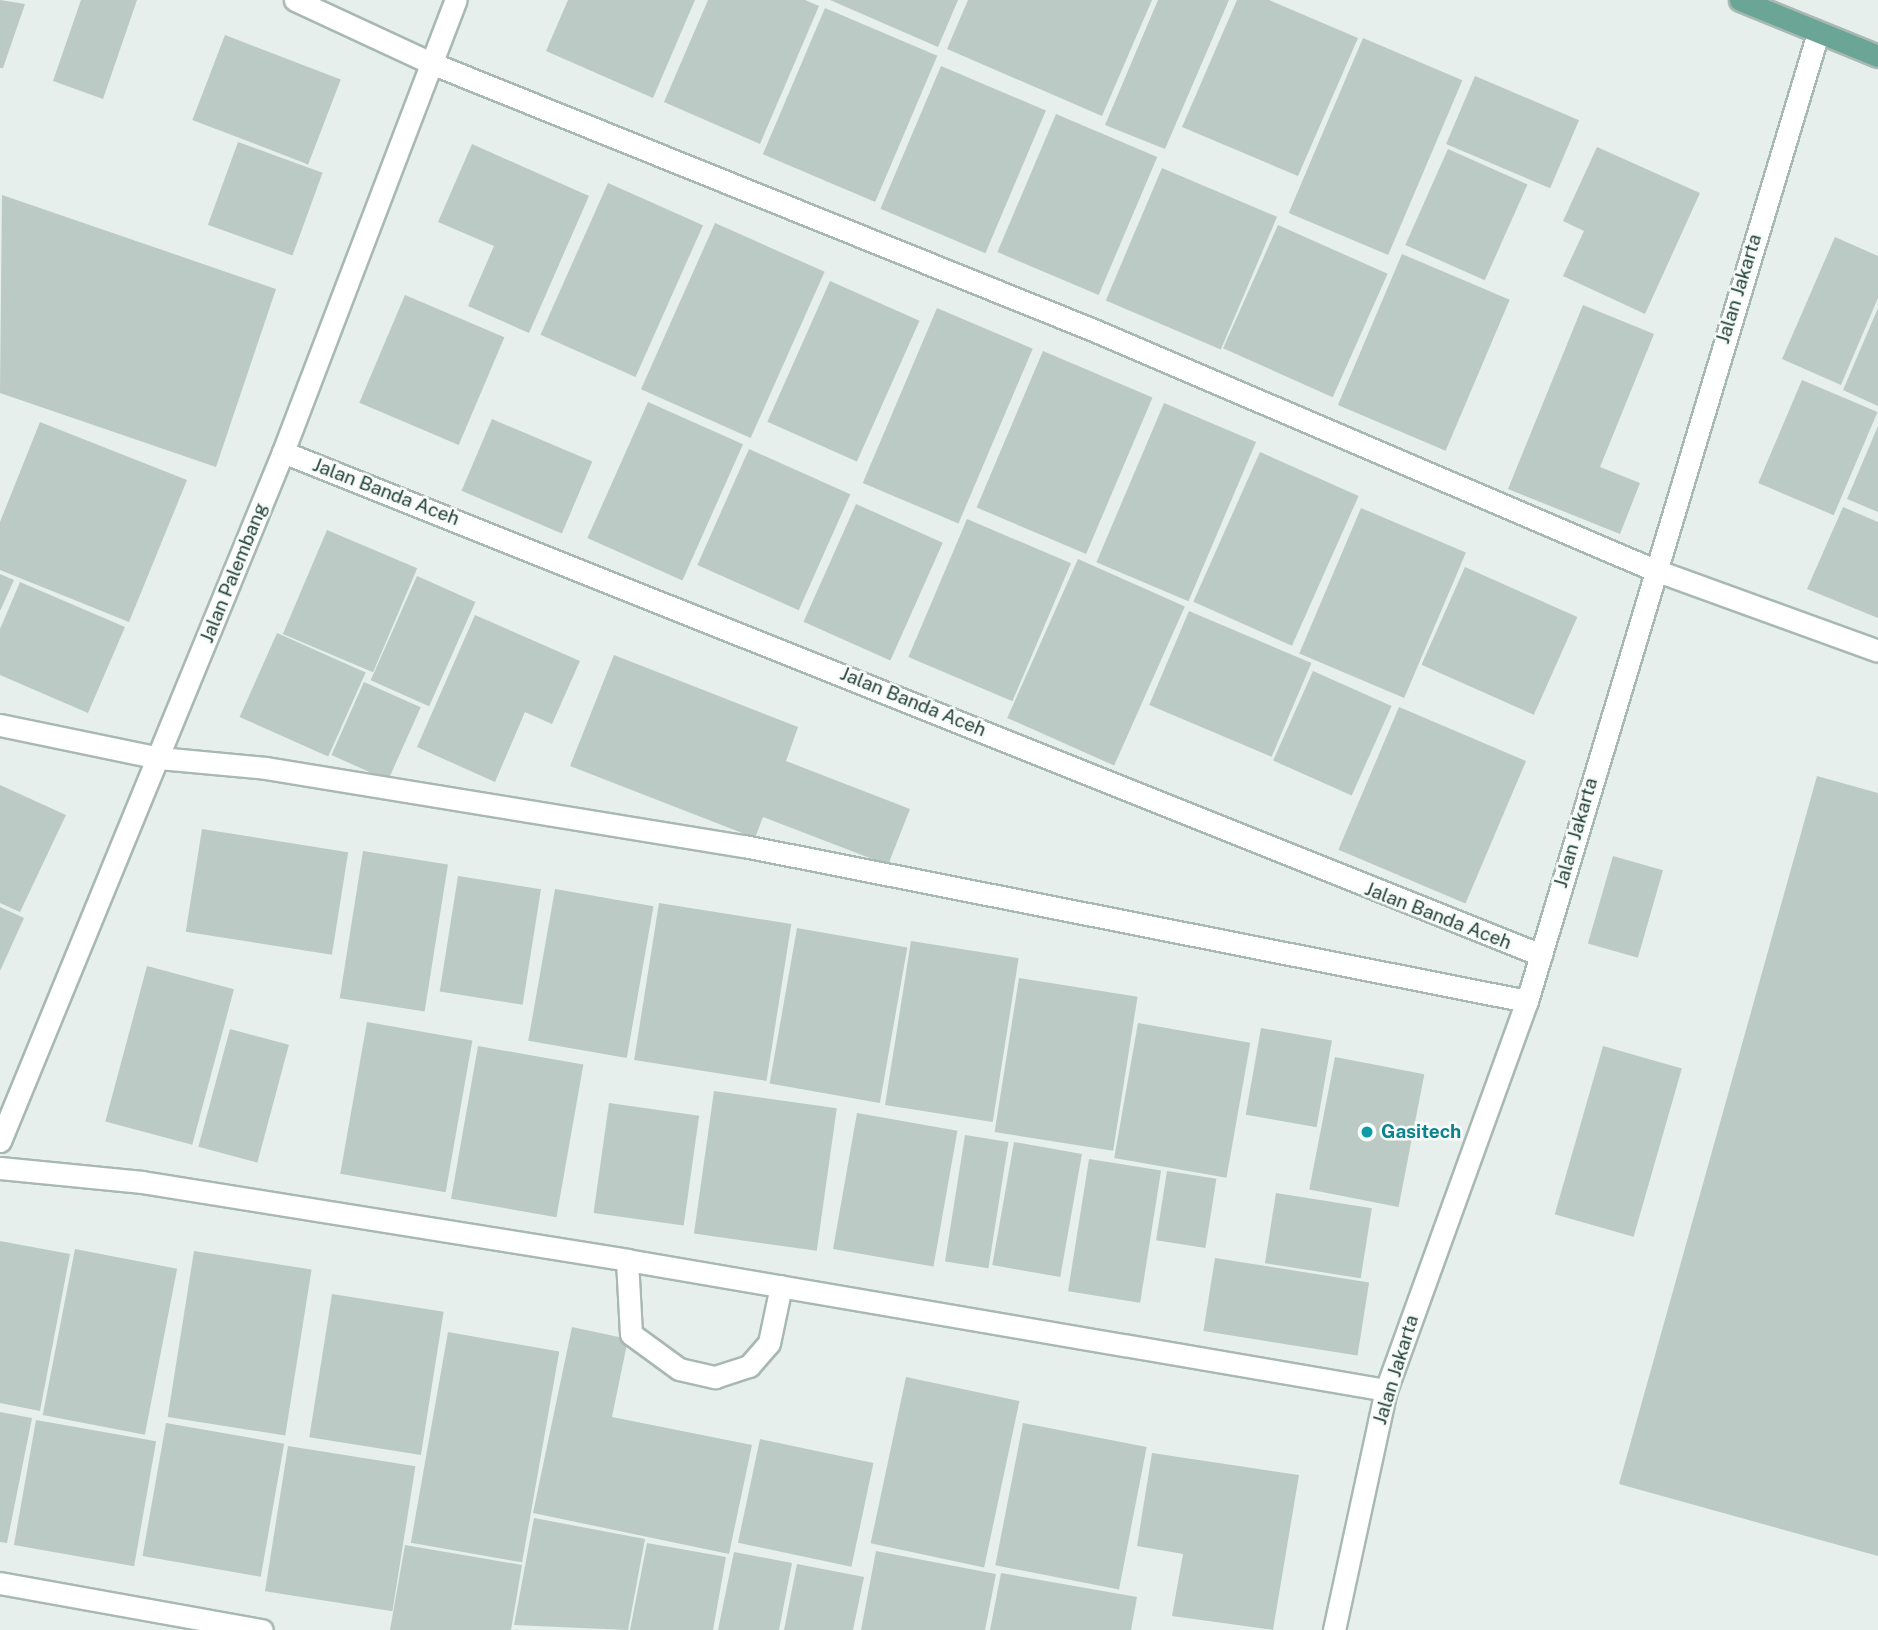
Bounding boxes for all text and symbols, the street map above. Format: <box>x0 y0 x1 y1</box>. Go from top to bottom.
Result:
street label: Jalan Jakarta <box>1712 231 1766 347</box>
street label: Jalan Banda Aceh <box>309 453 463 531</box>
street label: Jalan Palembang <box>196 500 272 646</box>
street label: Jalan Banda Aceh <box>837 662 989 742</box>
street label: Jalan Jakarta <box>1549 775 1603 891</box>
street label: Jalan Banda Aceh <box>1361 877 1515 955</box>
place label: Gasitech <box>1381 1121 1461 1143</box>
marker: Gasitech <box>1359 1124 1375 1140</box>
street label: Jalan Jakarta <box>1369 1312 1423 1428</box>

